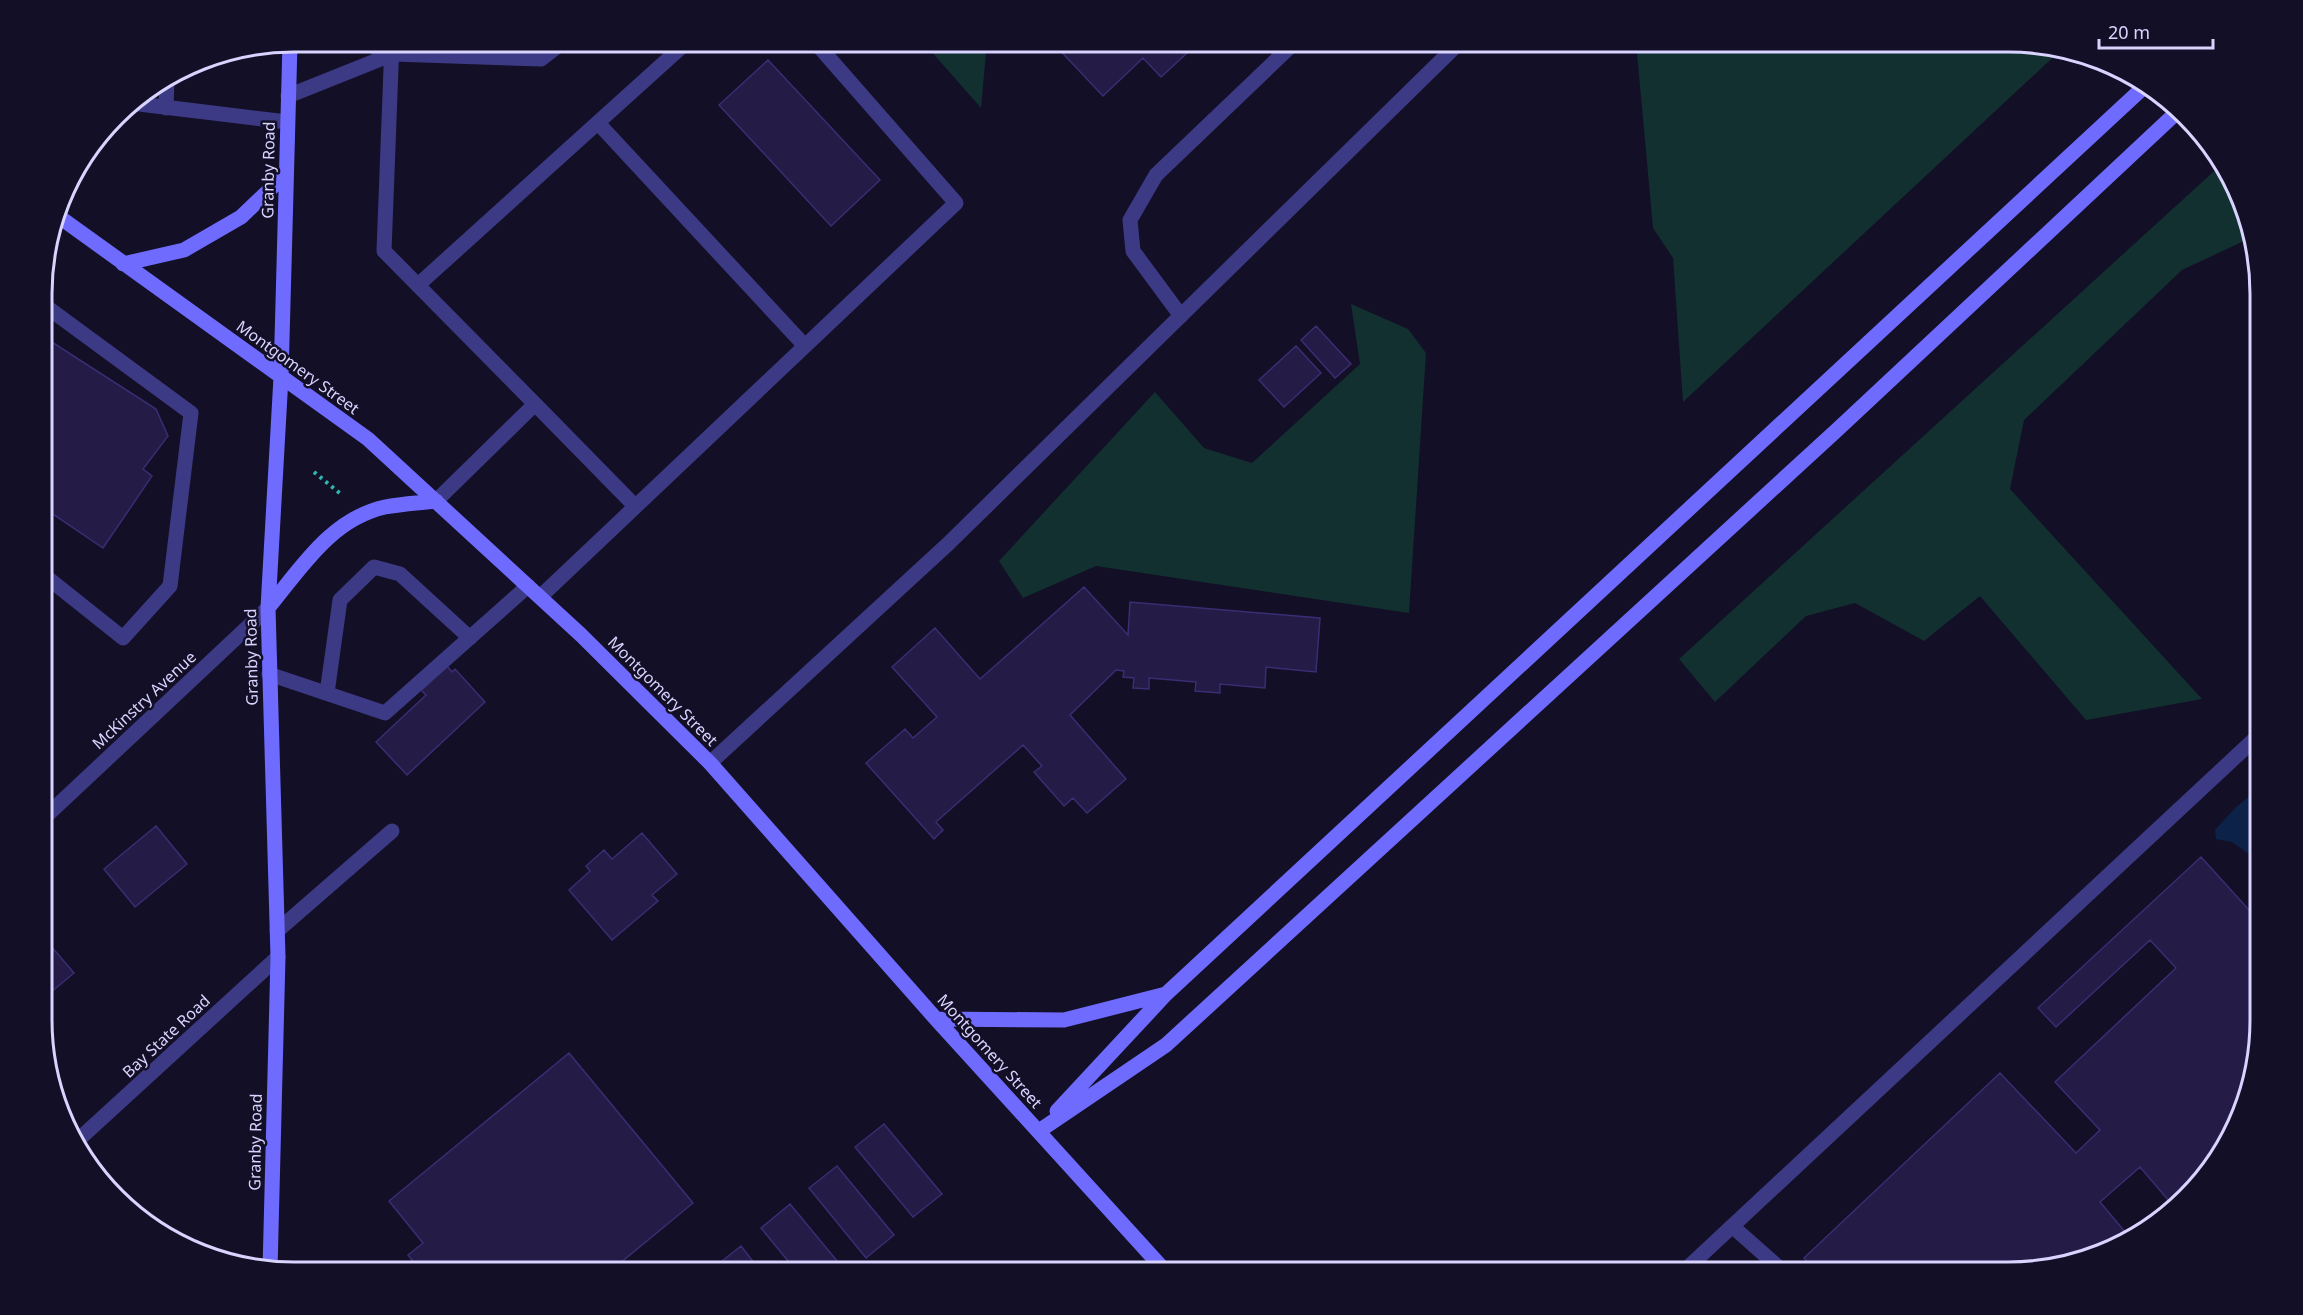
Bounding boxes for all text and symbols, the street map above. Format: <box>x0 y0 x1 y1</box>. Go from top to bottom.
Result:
scale bar <box>2099 12 2213 50</box>
text: 20 m <box>2108 20 2150 44</box>
street label: Granby Road <box>256 121 280 219</box>
street label: Montgomery Street <box>232 315 364 419</box>
street label: Granby Road <box>239 608 263 706</box>
street label: Montgomery Street <box>603 631 723 751</box>
street label: McKinstry Avenue <box>87 646 201 754</box>
street label: Montgomery Street <box>933 989 1047 1113</box>
street label: Bay State Road <box>117 990 215 1082</box>
street label: Granby Road <box>243 1093 267 1191</box>

